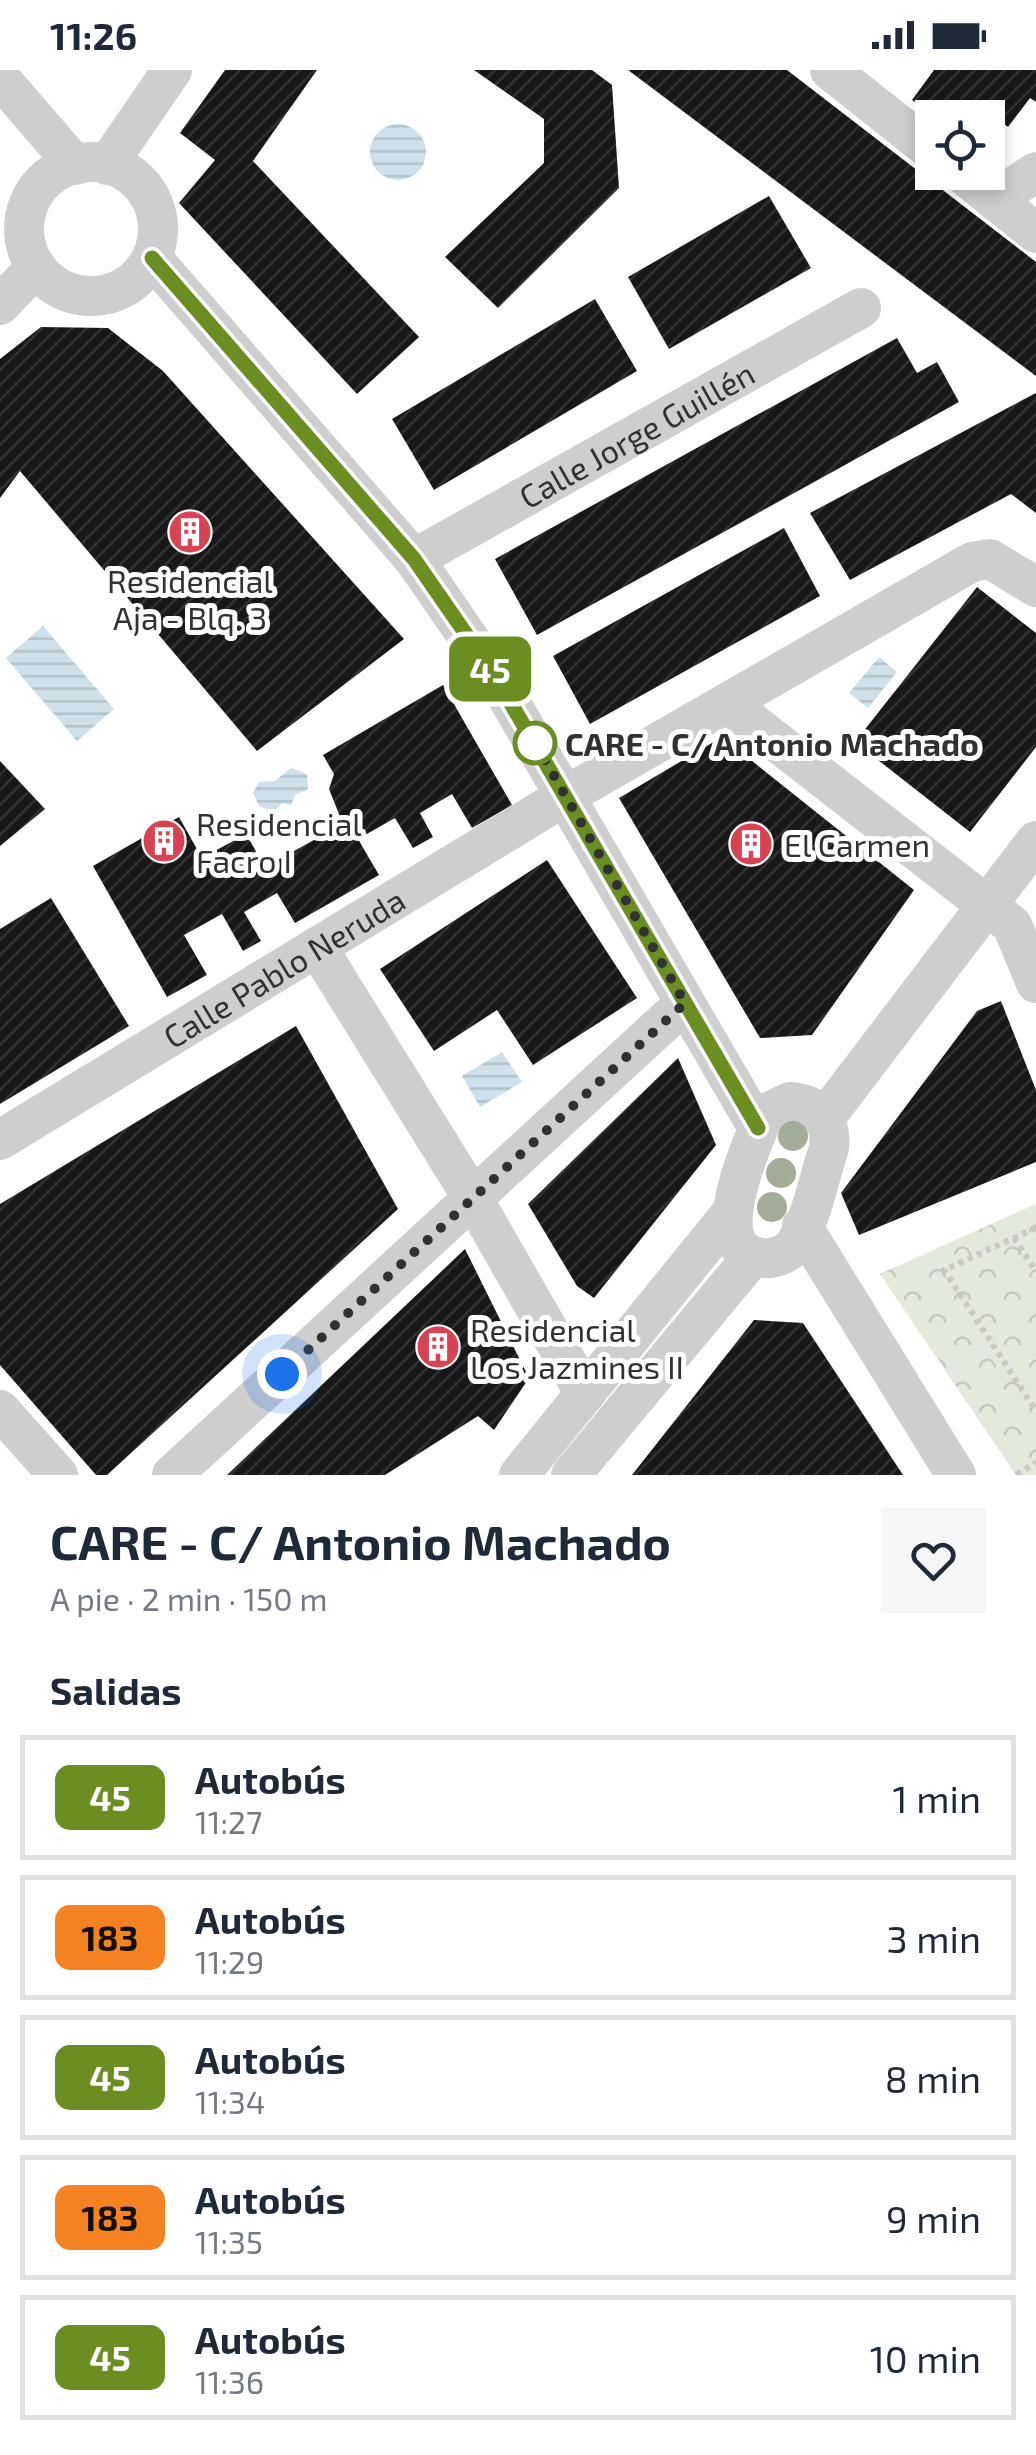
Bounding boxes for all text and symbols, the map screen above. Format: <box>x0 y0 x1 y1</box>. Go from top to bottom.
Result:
text: 11:26 <box>50 12 137 58</box>
map controls <box>915 100 1005 190</box>
button: locate <box>915 100 1005 190</box>
street label: Calle Jorge Guillén <box>512 353 761 515</box>
building icon: Residencial Aja - Blq. 3 <box>167 509 213 555</box>
place label: Residencial Aja - Blq. 3 <box>107 561 273 637</box>
line badge: 45 <box>445 636 535 702</box>
text: 45 <box>469 648 511 690</box>
marker: CARE - C/ Antonio Machado <box>514 722 556 764</box>
place label: CARE - C/ Antonio Machado <box>565 724 979 762</box>
place label: Residencial Facro I <box>196 804 362 879</box>
building icon: Residencial Facro I <box>141 818 187 864</box>
building icon: El Carmen <box>728 821 774 867</box>
place label: El Carmen <box>784 825 930 863</box>
street label: Calle Pablo Neruda <box>156 880 411 1055</box>
place label: Residencial Los Jazmines II <box>470 1310 684 1385</box>
building icon: Residencial Los Jazmines II <box>415 1324 461 1370</box>
your location <box>257 1349 307 1399</box>
button: heart <box>881 1508 986 1613</box>
text: CARE - C/ Antonio Machado <box>50 1512 671 1570</box>
text: A pie · 2 min · 150 m <box>50 1579 328 1617</box>
text: Salidas <box>50 1667 181 1713</box>
text: Autobús <box>195 1756 346 1802</box>
text: 1 min <box>893 1775 981 1821</box>
text: 45 <box>89 1776 131 1818</box>
text: 11:27 <box>195 1802 262 1840</box>
text: Autobús <box>195 1896 346 1942</box>
text: 3 min <box>887 1915 981 1961</box>
text: 183 <box>82 1916 138 1958</box>
text: 11:29 <box>195 1942 264 1980</box>
text: Autobús <box>195 2036 346 2082</box>
text: 8 min <box>885 2055 981 2101</box>
text: 45 <box>89 2056 131 2098</box>
text: 11:34 <box>195 2082 266 2120</box>
text: Autobús <box>195 2176 346 2222</box>
text: 9 min <box>886 2195 981 2241</box>
text: 183 <box>82 2196 138 2238</box>
text: 11:35 <box>195 2222 263 2260</box>
text: Autobús <box>195 2316 346 2362</box>
text: 10 min <box>870 2335 981 2381</box>
text: 45 <box>89 2336 131 2378</box>
text: 11:36 <box>195 2362 264 2400</box>

